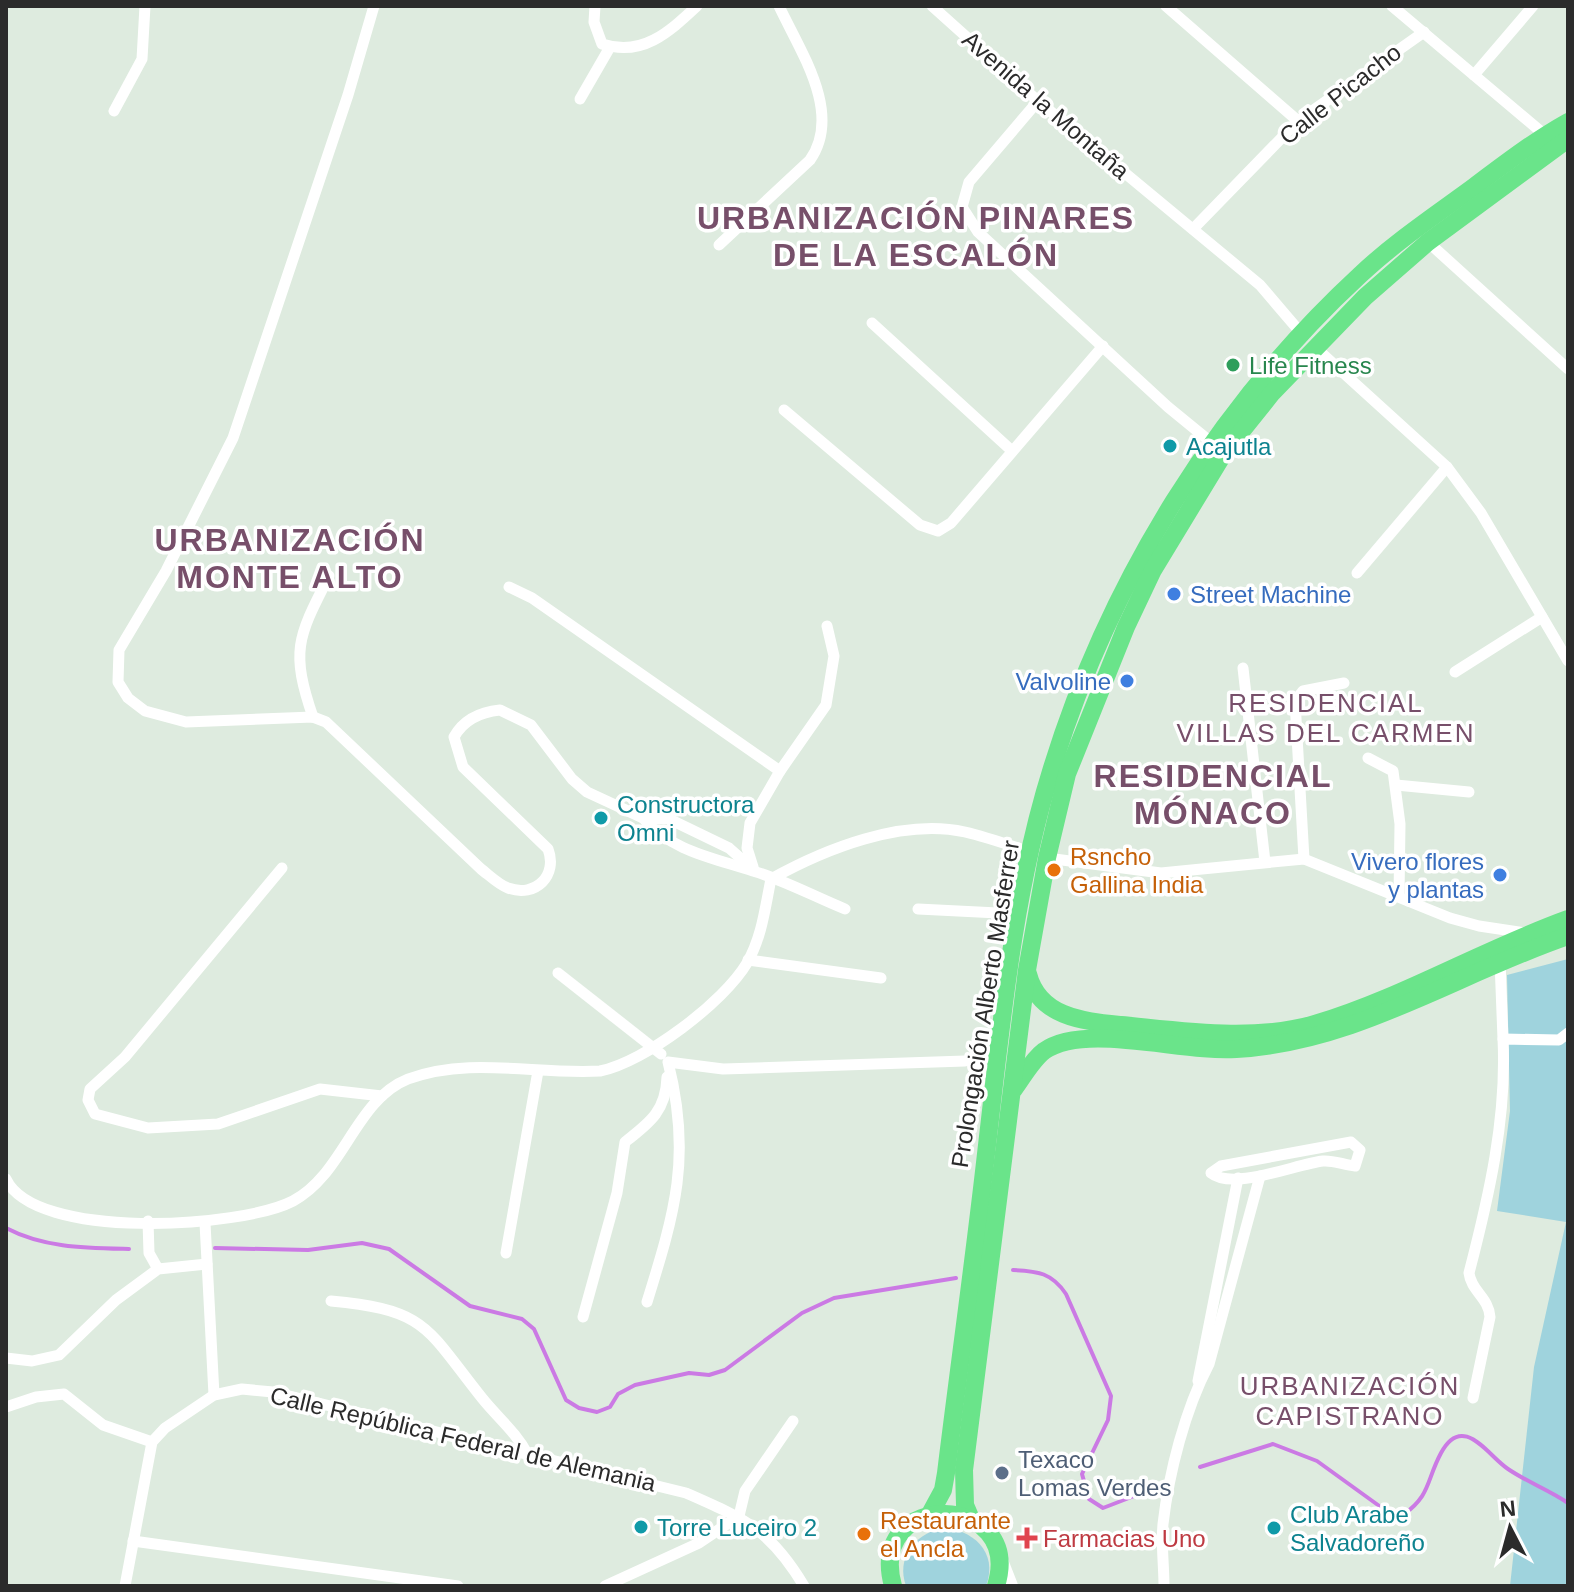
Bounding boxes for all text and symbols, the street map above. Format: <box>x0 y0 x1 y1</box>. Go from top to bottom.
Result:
street label: Avenida la Montaña <box>957 25 1135 185</box>
street label: Calle Picacho <box>1274 38 1406 150</box>
district label: URBANIZACIÓN PINARES DE LA ESCALÓN <box>697 200 1135 273</box>
place label: Life Fitness <box>1249 352 1372 379</box>
marker: Life Fitness <box>1224 356 1242 374</box>
place label: Acajutla <box>1186 433 1272 460</box>
marker: Acajutla <box>1161 437 1179 455</box>
district label: URBANIZACIÓN MONTE ALTO <box>154 522 426 595</box>
place label: Street Machine <box>1190 581 1351 608</box>
marker: Street Machine <box>1165 585 1183 603</box>
place label: Valvoline <box>1015 668 1111 695</box>
marker: Valvoline <box>1118 672 1136 690</box>
district label: RESIDENCIAL VILLAS DEL CARMEN <box>1177 688 1475 748</box>
district label: RESIDENCIAL MÓNACO <box>1094 758 1332 831</box>
place label: Constructora Omni <box>617 791 755 846</box>
marker: Constructora Omni <box>592 809 610 827</box>
street label: Prolongación Alberto Masferrer <box>946 839 1024 1169</box>
place label: Rsncho Gallina India <box>1070 843 1204 898</box>
place label: Vivero flores y plantas <box>1351 848 1484 903</box>
marker: Rsncho Gallina India <box>1045 861 1063 879</box>
marker: Vivero flores y plantas <box>1491 866 1509 884</box>
district label: URBANIZACIÓN CAPISTRANO <box>1240 1371 1460 1431</box>
street label: Calle República Federal de Alemania <box>268 1381 659 1497</box>
place label: Texaco Lomas Verdes <box>1018 1446 1171 1501</box>
marker: Texaco Lomas Verdes <box>993 1464 1011 1482</box>
north arrow <box>1470 1488 1550 1568</box>
text: N <box>1499 1495 1517 1522</box>
place label: Club Arabe Salvadoreño <box>1290 1501 1425 1556</box>
place label: Restaurante el Ancla <box>880 1507 1011 1562</box>
place label: Torre Luceiro 2 <box>657 1514 817 1541</box>
marker: Torre Luceiro 2 <box>632 1518 650 1536</box>
marker: Club Arabe Salvadoreño <box>1265 1519 1283 1537</box>
marker: Restaurante el Ancla <box>855 1525 873 1543</box>
place label: Farmacias Uno <box>1043 1525 1206 1552</box>
marker: Farmacias Uno <box>1018 1529 1036 1547</box>

